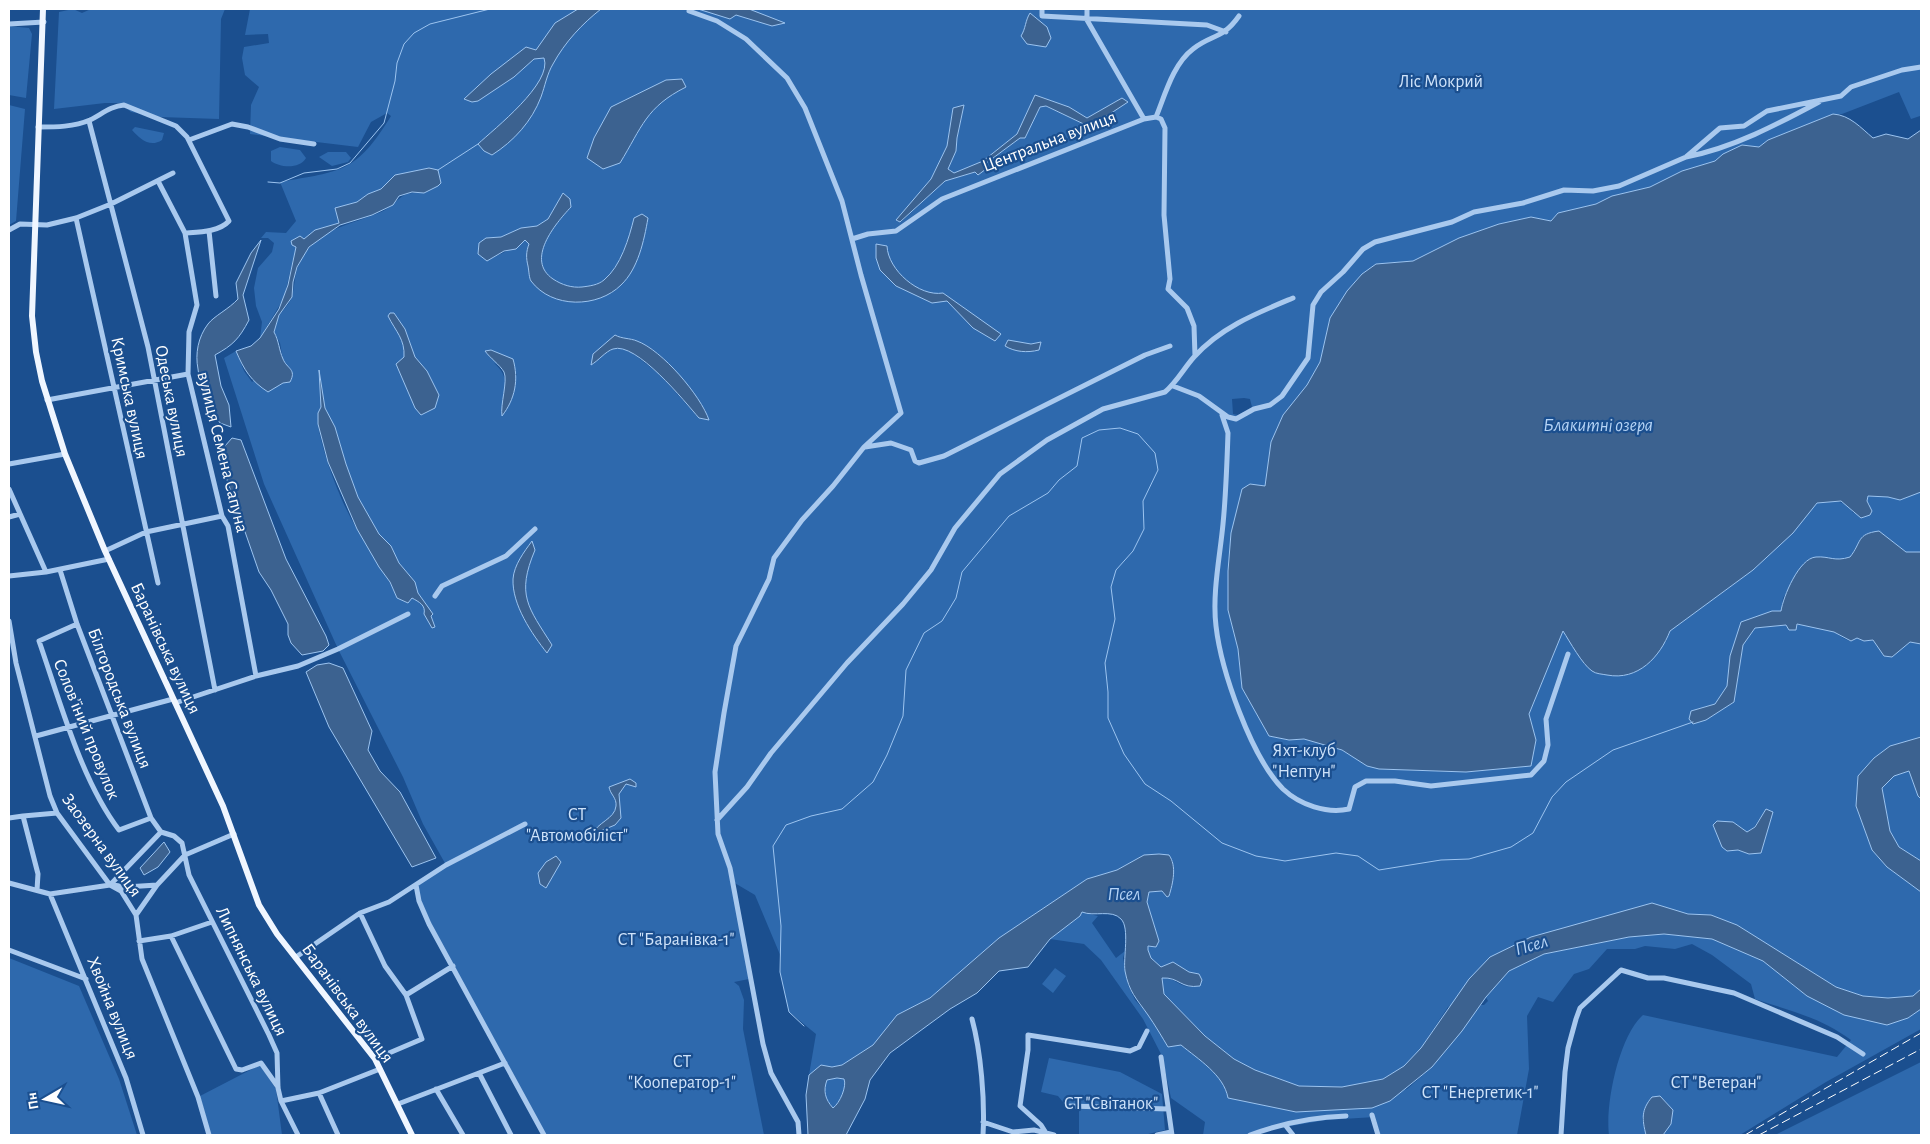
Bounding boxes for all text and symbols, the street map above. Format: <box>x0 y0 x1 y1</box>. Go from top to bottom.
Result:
park label: Ліс Мокрий <box>1399 73 1483 91</box>
street label: Центральна вулиця <box>980 108 1119 176</box>
street label: Кримська вулиця <box>107 335 151 461</box>
street label: Одеська вулиця <box>151 344 191 459</box>
street label: вулиця Семена Сапуна <box>193 370 251 535</box>
water label: Блакитні озера <box>1543 416 1653 435</box>
street label: Баранівська вулиця <box>127 580 203 717</box>
street label: Білгородська вулиця <box>84 626 154 771</box>
street label: Соловʼїний провулок <box>50 656 123 803</box>
park label: Яхт-клуб "Нептун" <box>1272 741 1336 781</box>
street label: Заозерна вулиця <box>58 791 144 900</box>
park label: СТ "Автомобіліст" <box>526 806 628 845</box>
water label: Псел <box>1107 885 1141 904</box>
street label: Липнянська вулиця <box>212 904 290 1039</box>
park label: СТ "Баранівка-1" <box>618 931 735 949</box>
water label: Псел <box>1513 932 1550 959</box>
street label: Баранівська вулиця <box>298 941 396 1067</box>
street label: Хвойна вулиця <box>83 955 141 1062</box>
park label: СТ "Кооператор-1" <box>628 1053 736 1092</box>
north arrow <box>20 1074 70 1124</box>
park label: СТ "Ветеран" <box>1671 1074 1761 1092</box>
park label: СТ "Енергетик-1" <box>1421 1084 1539 1102</box>
text: Пн <box>25 1091 41 1110</box>
park label: СТ "Світанок" <box>1064 1095 1158 1113</box>

